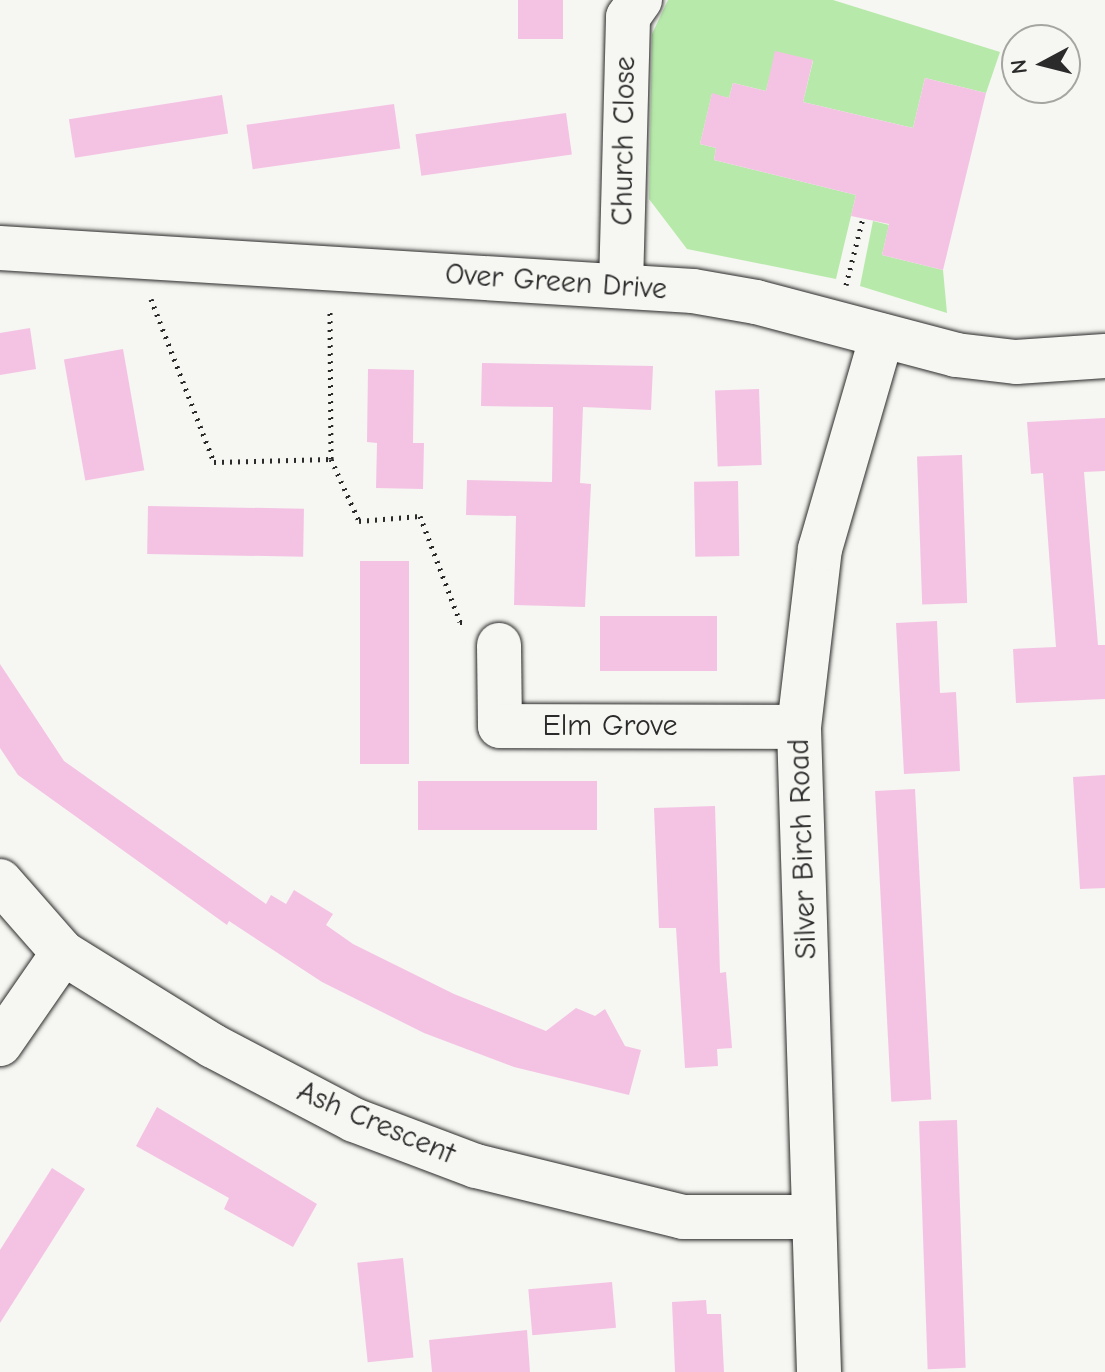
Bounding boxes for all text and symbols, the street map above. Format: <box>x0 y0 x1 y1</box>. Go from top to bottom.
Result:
north arrow <box>1001 24 1081 104</box>
street label: Church Close <box>605 56 643 226</box>
text: N <box>1005 58 1033 75</box>
street label: Over Green Drive <box>444 256 668 308</box>
street label: Elm Grove <box>543 708 677 744</box>
street label: Silver Birch Road <box>781 738 825 960</box>
street label: Ash Crescent <box>292 1074 460 1172</box>

